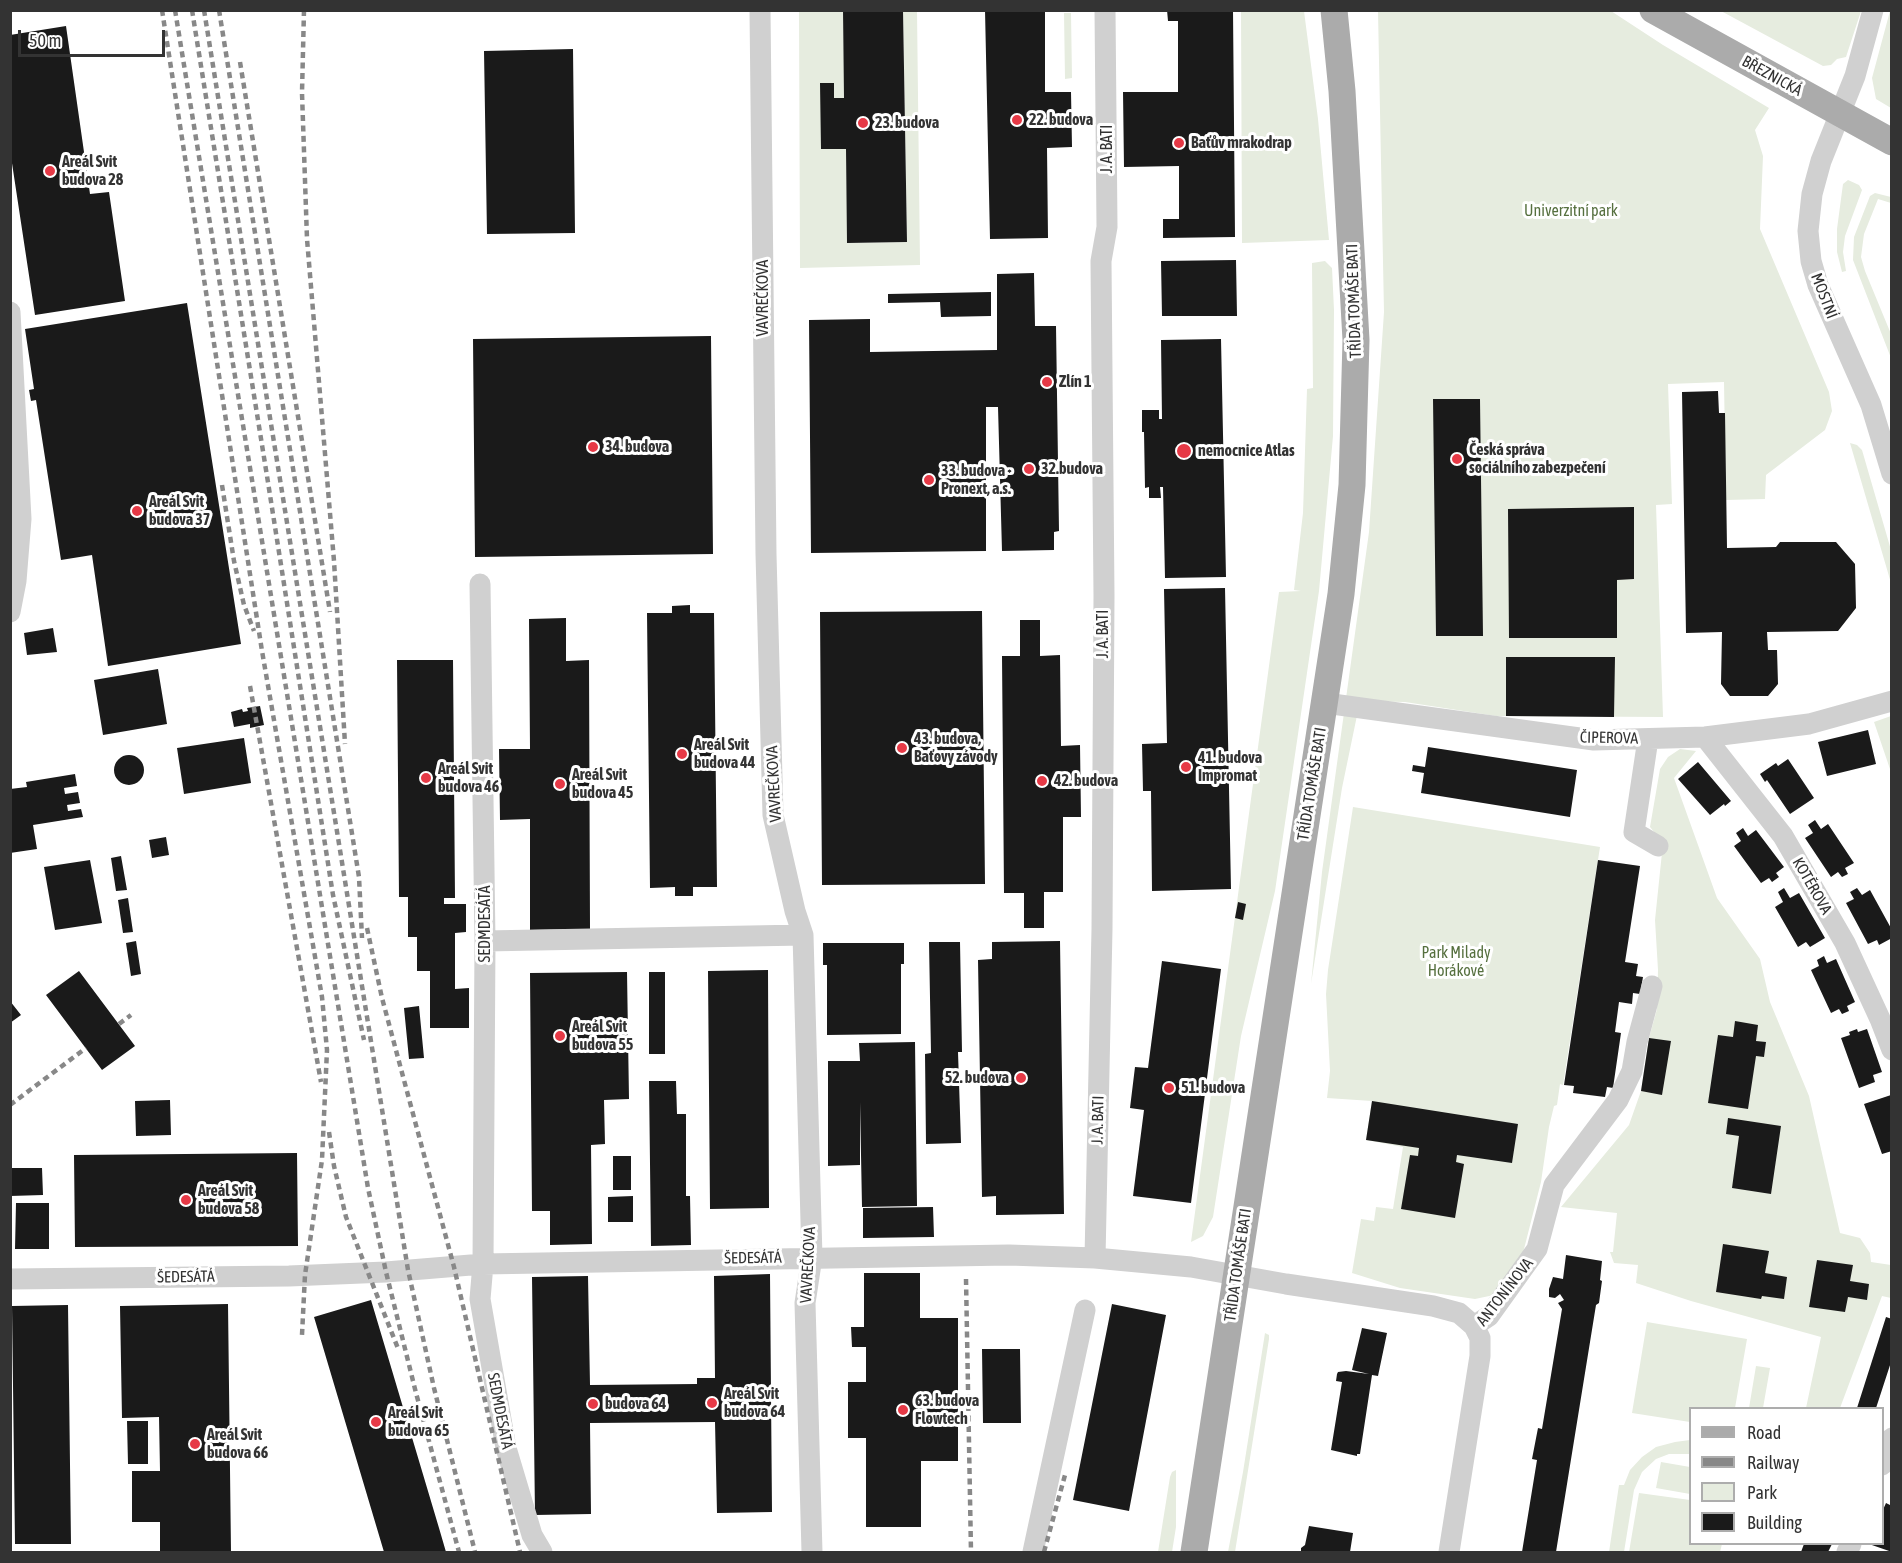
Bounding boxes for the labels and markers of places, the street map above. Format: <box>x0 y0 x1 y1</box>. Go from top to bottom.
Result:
place label: 22. budova <box>1029 110 1093 130</box>
place label: 23. budova <box>875 113 939 133</box>
marker: 22. budova <box>1010 113 1024 127</box>
marker: 23. budova <box>856 116 870 130</box>
place label: Baťův mrakodrap <box>1191 133 1292 153</box>
marker: Baťův mrakodrap <box>1172 136 1186 150</box>
place label: Areál Svit budova 28 <box>62 152 123 190</box>
marker: Areál Svit budova 28 <box>43 164 57 178</box>
place label: Zlín 1 <box>1059 372 1092 392</box>
marker: Zlín 1 <box>1040 375 1054 389</box>
place label: 34. budova <box>605 437 669 457</box>
marker: 34. budova <box>586 440 600 454</box>
place label: Česká správa sociálního zabezpečení <box>1469 440 1606 478</box>
place label: nemocnice Atlas <box>1198 441 1295 461</box>
marker: nemocnice Atlas <box>1175 442 1193 460</box>
marker: Česká správa sociálního zabezpečení <box>1450 452 1464 466</box>
place label: 32.budova <box>1041 459 1103 479</box>
place label: 33. budova - Pronext, a.s. <box>941 461 1011 499</box>
marker: 32.budova <box>1022 462 1036 476</box>
marker: 33. budova - Pronext, a.s. <box>922 473 936 487</box>
place label: Areál Svit budova 37 <box>149 492 210 530</box>
marker: Areál Svit budova 37 <box>130 504 144 518</box>
place label: 43. budova, Baťovy závody <box>914 729 998 767</box>
place label: Areál Svit budova 44 <box>694 735 755 773</box>
marker: 43. budova, Baťovy závody <box>895 741 909 755</box>
marker: Areál Svit budova 44 <box>675 747 689 761</box>
place label: 41. budova Impromat <box>1198 748 1262 786</box>
place label: Areál Svit budova 46 <box>438 759 499 797</box>
marker: 41. budova Impromat <box>1179 760 1193 774</box>
place label: Areál Svit budova 45 <box>572 765 633 803</box>
marker: Areál Svit budova 46 <box>419 771 433 785</box>
place label: 42. budova <box>1054 771 1118 791</box>
marker: 42. budova <box>1035 774 1049 788</box>
marker: Areál Svit budova 45 <box>553 777 567 791</box>
place label: Areál Svit budova 55 <box>572 1017 633 1055</box>
marker: Areál Svit budova 55 <box>553 1029 567 1043</box>
place label: 52. budova <box>945 1068 1009 1088</box>
marker: 52. budova <box>1014 1071 1028 1085</box>
place label: 51. budova <box>1181 1078 1245 1098</box>
marker: 51. budova <box>1162 1081 1176 1095</box>
place label: Areál Svit budova 58 <box>198 1181 259 1219</box>
marker: Areál Svit budova 58 <box>179 1193 193 1207</box>
place label: Areál Svit budova 64 <box>724 1384 785 1422</box>
place label: 63. budova Flowtech <box>915 1391 979 1429</box>
place label: budova 64 <box>605 1394 666 1414</box>
marker: Areál Svit budova 64 <box>705 1396 719 1410</box>
marker: budova 64 <box>586 1397 600 1411</box>
place label: Areál Svit budova 65 <box>388 1403 449 1441</box>
marker: 63. budova Flowtech <box>896 1403 910 1417</box>
marker: Areál Svit budova 65 <box>369 1415 383 1429</box>
place label: Areál Svit budova 66 <box>207 1425 268 1463</box>
marker: Areál Svit budova 66 <box>188 1437 202 1451</box>

